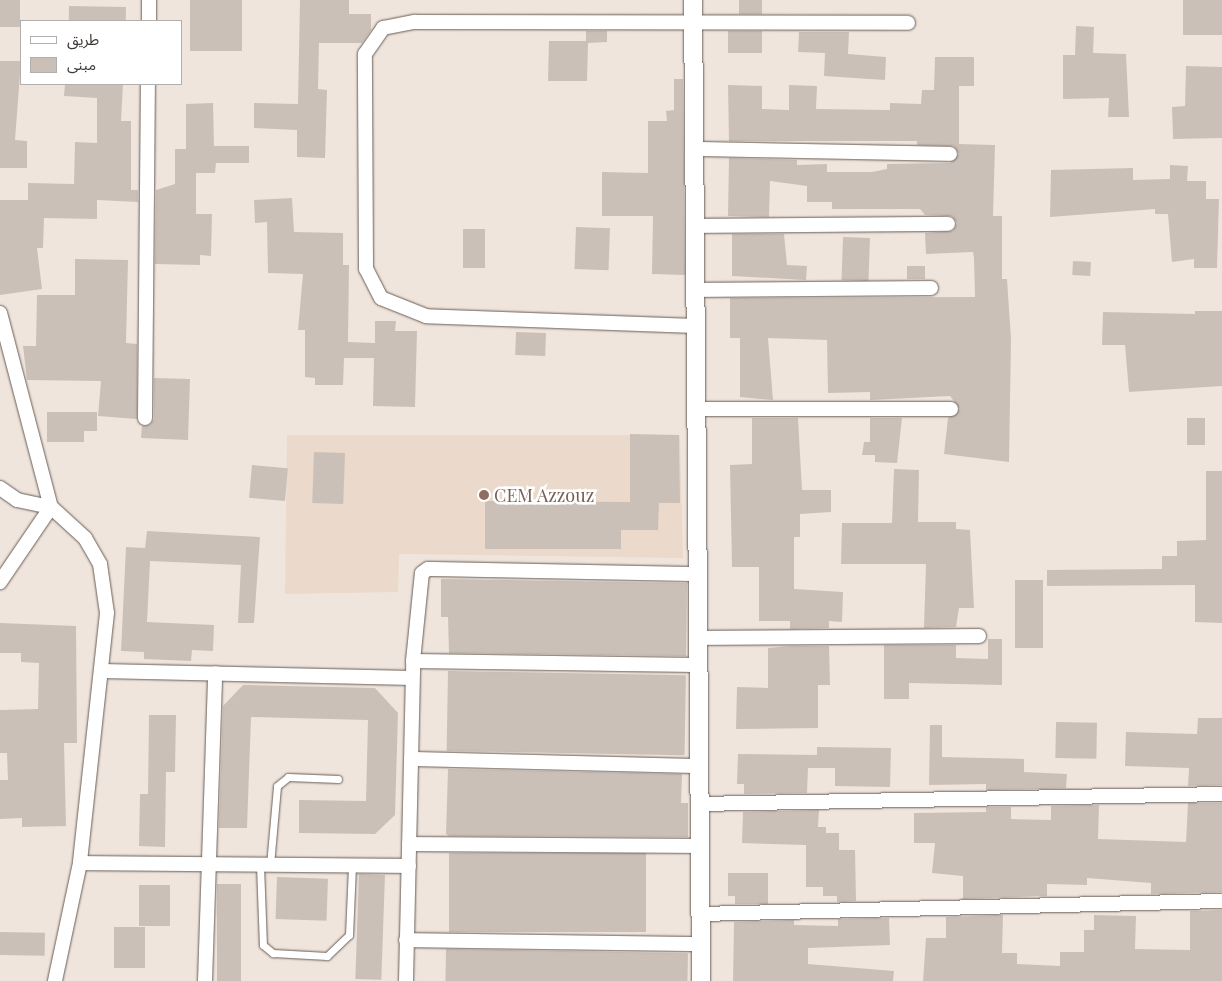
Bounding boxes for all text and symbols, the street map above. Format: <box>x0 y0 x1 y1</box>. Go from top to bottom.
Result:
legend <box>20 20 182 85</box>
text: طريق <box>67 29 99 49</box>
text: مبنى <box>67 54 96 74</box>
place label: CEM Azzouz <box>494 484 595 506</box>
marker: CEM Azzouz <box>478 489 490 501</box>

